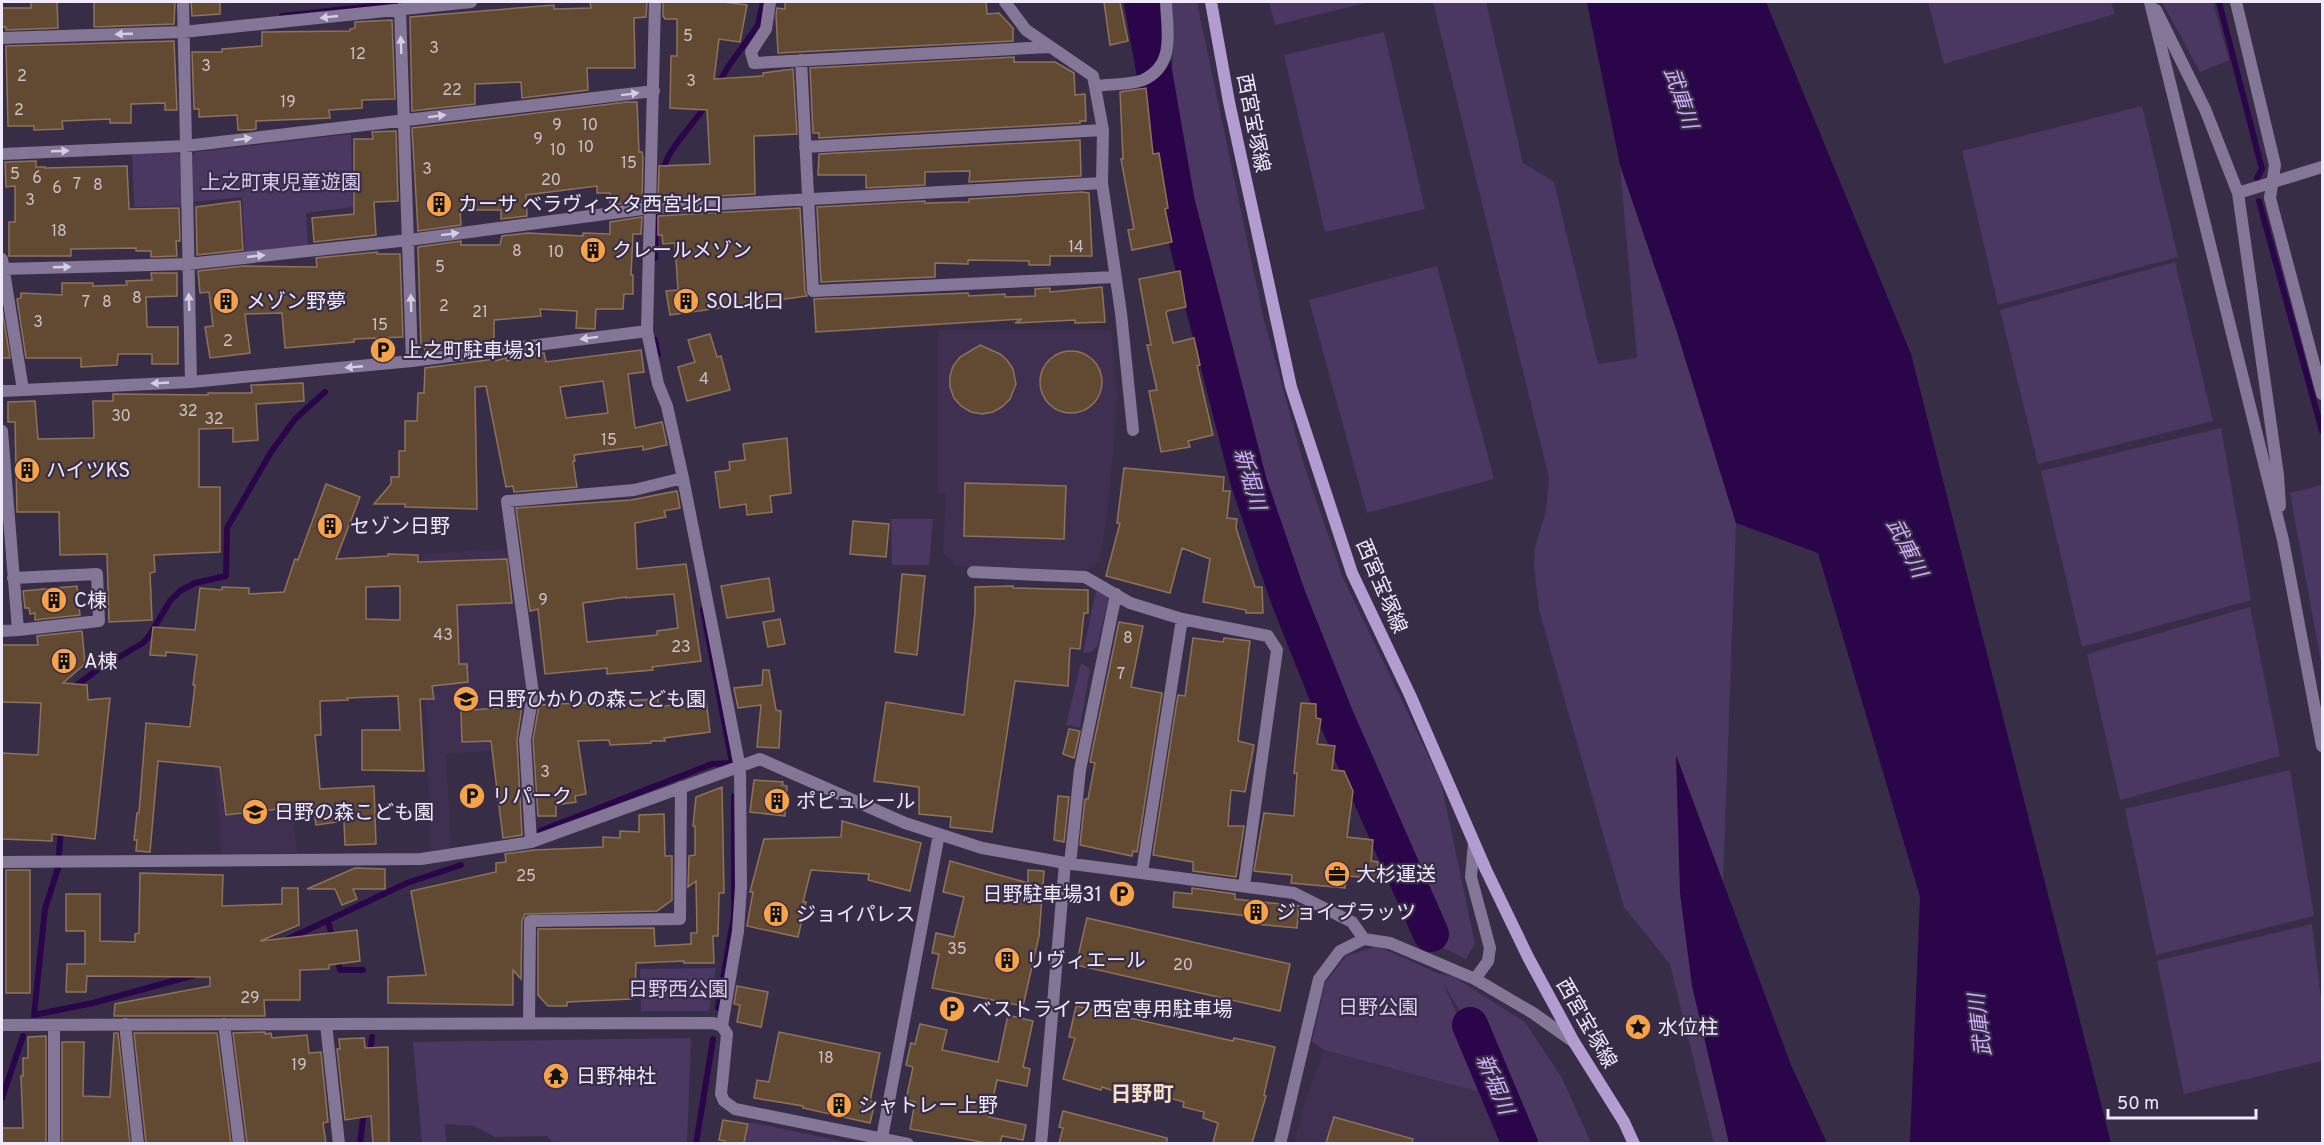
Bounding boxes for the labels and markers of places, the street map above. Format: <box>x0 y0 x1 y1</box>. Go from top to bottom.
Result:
building icon: カーサ ベラヴィスタ西宮北口 <box>424 189 454 219</box>
place label: カーサ ベラヴィスタ西宮北口 <box>458 193 722 219</box>
building icon: クレールメゾン <box>578 235 608 265</box>
place label: クレールメゾン <box>612 239 752 265</box>
building icon: メゾン野夢 <box>211 286 241 316</box>
building icon: SOL北口 <box>671 286 701 316</box>
place label: メゾン野夢 <box>246 290 346 316</box>
place label: SOL北口 <box>706 290 784 316</box>
parking icon: 上之町駐車場31 <box>368 335 398 365</box>
place label: 上之町駐車場31 <box>403 339 542 365</box>
building icon: ハイツKS <box>12 455 42 485</box>
place label: ハイツKS <box>46 459 130 485</box>
building icon: セゾン日野 <box>315 511 345 541</box>
place label: セゾン日野 <box>350 515 450 541</box>
building icon: C棟 <box>39 585 69 615</box>
place label: C棟 <box>74 589 107 615</box>
building icon: A棟 <box>49 646 79 676</box>
place label: A棟 <box>84 650 118 676</box>
school or university icon: 日野ひかりの森こども園 <box>451 684 481 714</box>
place label: 日野ひかりの森こども園 <box>486 688 706 714</box>
parking icon: リパーク <box>457 781 487 811</box>
place label: リパーク <box>492 785 572 811</box>
building icon: ポピュレール <box>762 786 792 816</box>
place label: ポピュレール <box>796 790 916 816</box>
school or university icon: 日野の森こども園 <box>240 797 270 827</box>
place label: 日野の森こども園 <box>274 801 434 827</box>
office icon: 大杉運送 <box>1322 859 1352 889</box>
place label: 大杉運送 <box>1356 863 1436 889</box>
parking icon: 日野駐車場31 <box>1107 879 1137 909</box>
place label: 日野駐車場31 <box>983 883 1102 909</box>
building icon: ジョイプラッツ <box>1241 897 1271 927</box>
building icon: ジョイパレス <box>761 899 791 929</box>
place label: ジョイプラッツ <box>1276 901 1416 927</box>
place label: ジョイパレス <box>796 903 916 929</box>
building icon: リヴィエール <box>992 945 1022 975</box>
place label: リヴィエール <box>1026 949 1146 975</box>
parking icon: ベストライフ西宮専用駐車場 <box>937 994 967 1024</box>
place label: ベストライフ西宮専用駐車場 <box>972 998 1232 1024</box>
place icon: 水位柱 <box>1623 1012 1653 1042</box>
place label: 水位柱 <box>1658 1016 1718 1042</box>
temple icon: 日野神社 <box>541 1061 571 1091</box>
place label: 日野神社 <box>576 1065 656 1091</box>
building icon: シャトレー上野 <box>824 1090 854 1120</box>
place label: シャトレー上野 <box>858 1094 998 1120</box>

